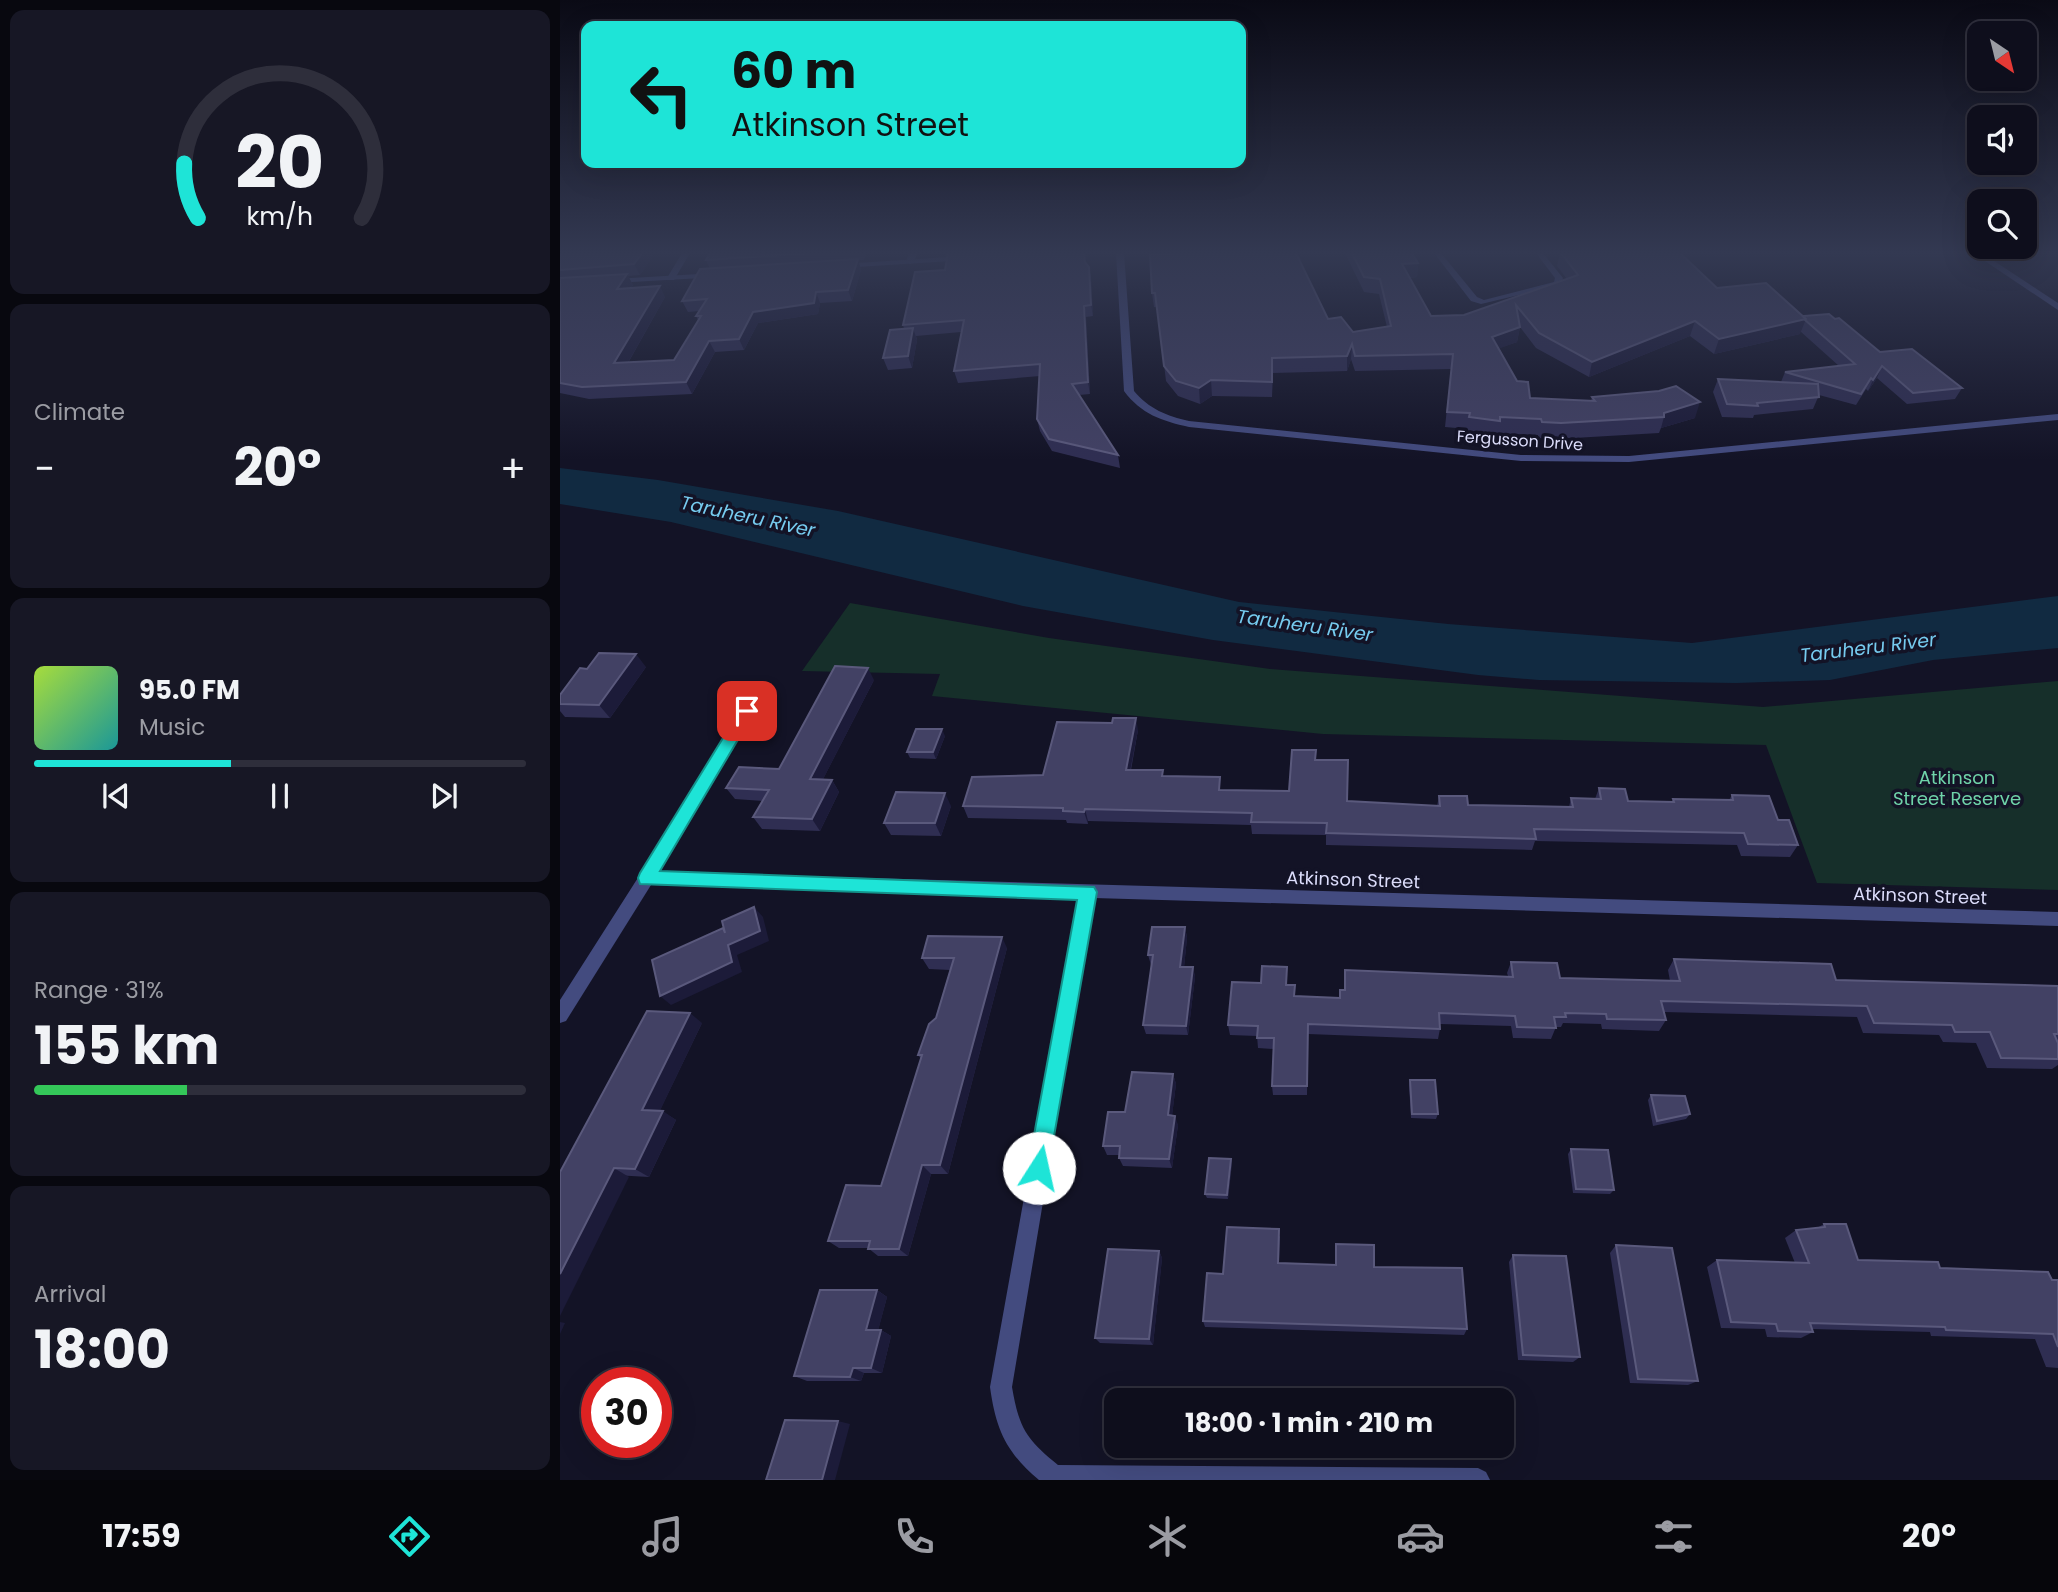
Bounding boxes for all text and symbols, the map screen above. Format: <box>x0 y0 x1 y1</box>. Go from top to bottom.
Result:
north arrow <box>1967 21 2037 91</box>
map controls <box>1967 21 2037 259</box>
text: 60 m <box>731 37 856 105</box>
icon: left <box>616 49 707 140</box>
text: Atkinson Street <box>731 102 969 147</box>
button: sound <box>1967 105 2037 175</box>
text: 20 <box>235 112 325 213</box>
button: search <box>1967 189 2037 259</box>
text: km/h <box>247 199 313 234</box>
text: Climate <box>34 396 125 428</box>
street label: Fergusson Drive <box>1456 425 1584 456</box>
text: 20° <box>234 431 321 504</box>
text: − <box>34 442 55 495</box>
text: + <box>500 442 526 495</box>
water label: Taruheru River <box>678 489 819 544</box>
water label: Taruheru River <box>1235 603 1376 649</box>
water label: Taruheru River <box>1798 626 1939 669</box>
text: 95.0 FM <box>139 672 240 708</box>
pin <box>717 681 777 741</box>
icon: arrive <box>728 692 766 730</box>
text: Music <box>139 711 205 743</box>
park label: Atkinson Street Reserve <box>1893 765 2021 811</box>
icon: previous <box>97 777 135 815</box>
icon: pause <box>261 777 299 815</box>
icon: next <box>425 777 463 815</box>
street label: Atkinson Street <box>1286 865 1420 894</box>
street label: Atkinson Street <box>1853 881 1987 910</box>
text: Range · 31% <box>34 974 164 1006</box>
text: 155 km <box>34 1009 219 1082</box>
position arrow <box>1002 1131 1076 1205</box>
text: Arrival <box>34 1278 106 1310</box>
text: 18:00 <box>34 1313 170 1386</box>
speed limit sign: 30 <box>581 1367 672 1458</box>
text: 18:00 · 1 min · 210 m <box>1185 1405 1433 1441</box>
icon: directions <box>385 1512 434 1561</box>
icon: music <box>638 1512 687 1561</box>
icon: phone <box>890 1512 939 1561</box>
icon: climate <box>1143 1512 1192 1561</box>
icon: car <box>1396 1512 1445 1561</box>
icon: filters <box>1649 1512 1698 1561</box>
text: 17:59 <box>102 1513 181 1558</box>
text: 20° <box>1902 1513 1956 1558</box>

